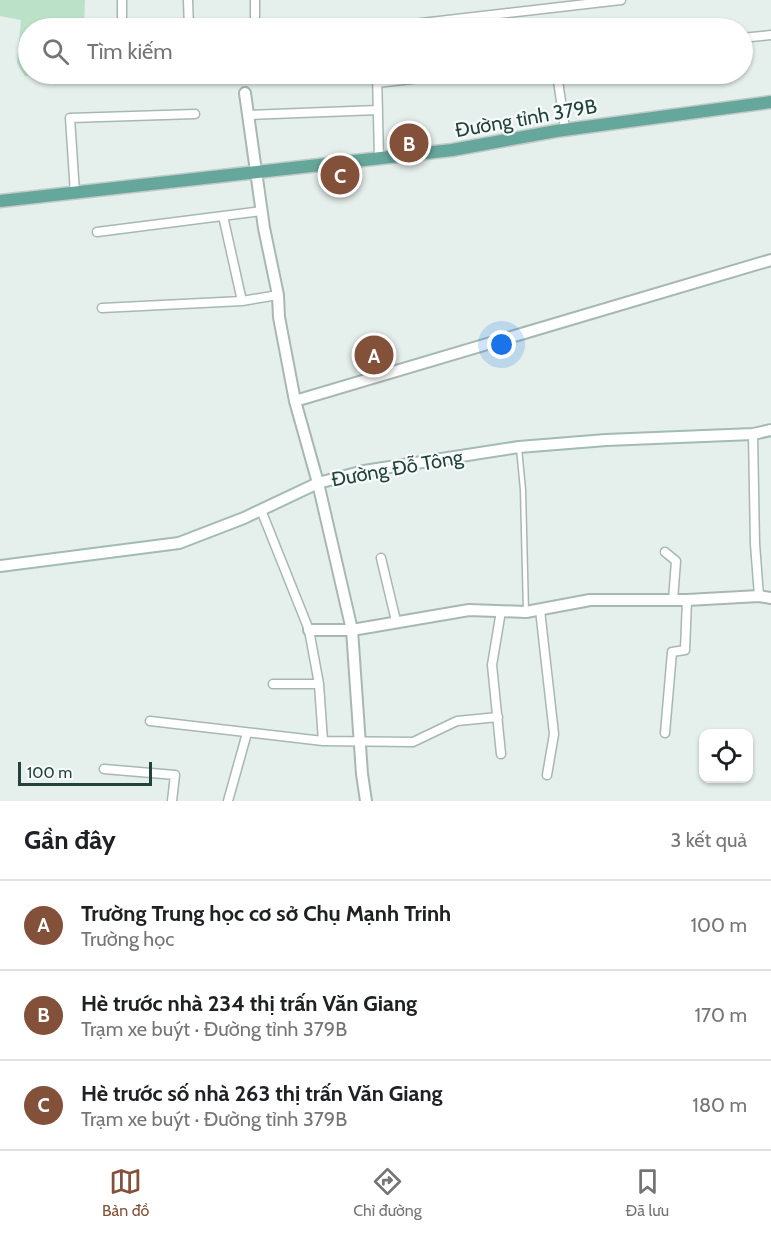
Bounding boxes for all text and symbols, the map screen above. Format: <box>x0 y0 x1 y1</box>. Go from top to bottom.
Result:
search box <box>18 18 753 84</box>
icon: search <box>39 35 72 68</box>
text: Tìm kiếm <box>87 38 173 65</box>
street label: Đường tỉnh 379B <box>453 94 599 142</box>
pin: B <box>390 120 428 166</box>
pin: C <box>320 152 360 198</box>
your location <box>487 330 516 359</box>
pin: A <box>354 332 394 378</box>
street label: Đường Đỗ Tông <box>329 444 466 491</box>
map controls <box>699 729 753 783</box>
button: locate <box>699 729 753 783</box>
scale bar <box>18 759 152 786</box>
text: 100 m <box>27 763 72 782</box>
text: Gần đây <box>24 824 116 856</box>
text: 3 kết quả <box>670 828 747 852</box>
text: Trường Trung học cơ sở Chụ Mạnh Trinh <box>81 900 451 927</box>
text: A <box>37 913 50 937</box>
text: 100 m <box>691 913 747 937</box>
text: Trường học <box>81 927 174 951</box>
text: Hè trước nhà 234 thị trấn Văn Giang <box>81 990 417 1017</box>
text: B <box>37 1003 50 1027</box>
text: 170 m <box>695 1003 747 1027</box>
text: Trạm xe buýt · Đường tỉnh 379B <box>81 1017 347 1041</box>
text: Hè trước số nhà 263 thị trấn Văn Giang <box>81 1080 443 1107</box>
text: C <box>37 1093 50 1117</box>
text: 180 m <box>692 1093 747 1117</box>
text: Trạm xe buýt · Đường tỉnh 379B <box>81 1107 347 1131</box>
tab: Bản đồ <box>102 1165 149 1220</box>
tab: Chỉ đường <box>353 1165 422 1220</box>
tab: Đã lưu <box>626 1165 669 1220</box>

